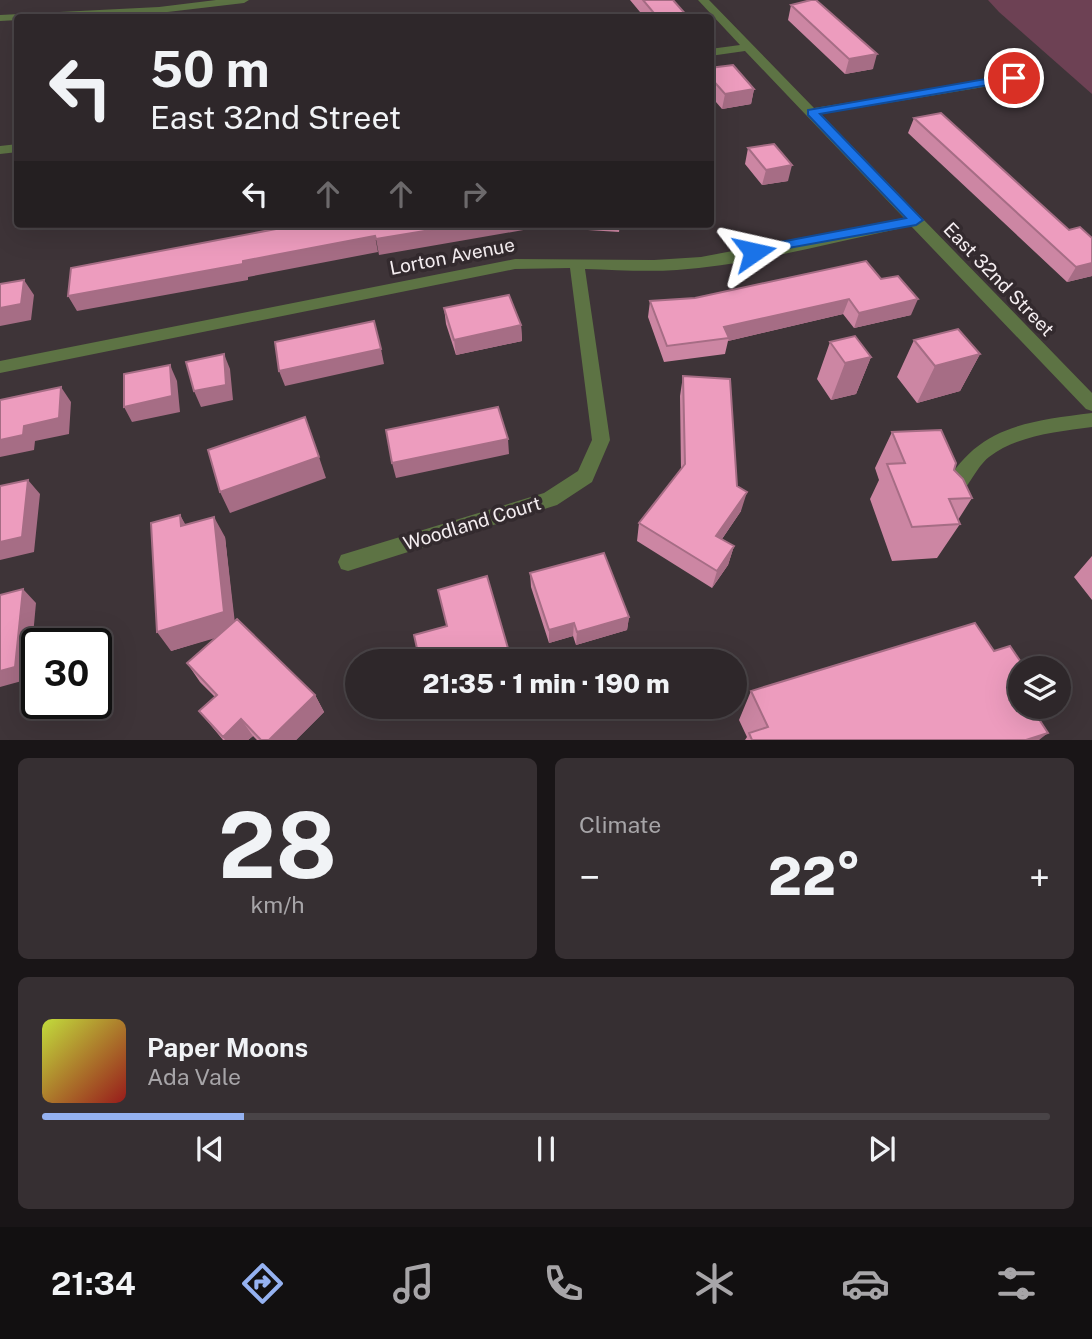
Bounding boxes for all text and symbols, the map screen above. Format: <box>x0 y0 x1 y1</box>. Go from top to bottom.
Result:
text: 50 m <box>150 40 270 98</box>
icon: left <box>35 42 126 133</box>
pin <box>984 48 1044 108</box>
icon: arrive <box>995 59 1033 97</box>
text: East 32nd Street <box>150 99 401 136</box>
icon: left <box>236 175 274 213</box>
icon: ahead <box>309 175 347 213</box>
icon: ahead <box>382 175 420 213</box>
icon: right <box>455 175 493 213</box>
position arrow <box>717 215 791 289</box>
street label: East 32nd Street <box>939 218 1059 340</box>
street label: Lorton Avenue <box>387 233 517 279</box>
street label: Woodland Court <box>401 492 543 554</box>
speed limit sign: 30 <box>21 628 112 719</box>
map controls <box>1008 656 1071 719</box>
button: layers <box>1008 656 1071 719</box>
text: 21:35 · 1 min · 190 m <box>422 668 670 699</box>
text: 28 <box>218 792 337 898</box>
text: Climate <box>579 811 661 838</box>
text: 22° <box>768 846 861 907</box>
text: − <box>579 855 600 900</box>
text: + <box>1029 855 1050 900</box>
text: km/h <box>250 891 305 918</box>
text: Paper Moons <box>147 1032 308 1063</box>
text: Ada Vale <box>147 1063 241 1090</box>
icon: previous <box>191 1130 229 1168</box>
icon: pause <box>527 1130 565 1168</box>
icon: next <box>863 1130 901 1168</box>
icon: directions <box>238 1259 287 1308</box>
icon: music <box>389 1259 438 1308</box>
icon: phone <box>539 1259 588 1308</box>
icon: climate <box>690 1259 739 1308</box>
icon: car <box>841 1259 890 1308</box>
icon: filters <box>992 1259 1041 1308</box>
text: 21:34 <box>51 1265 136 1302</box>

